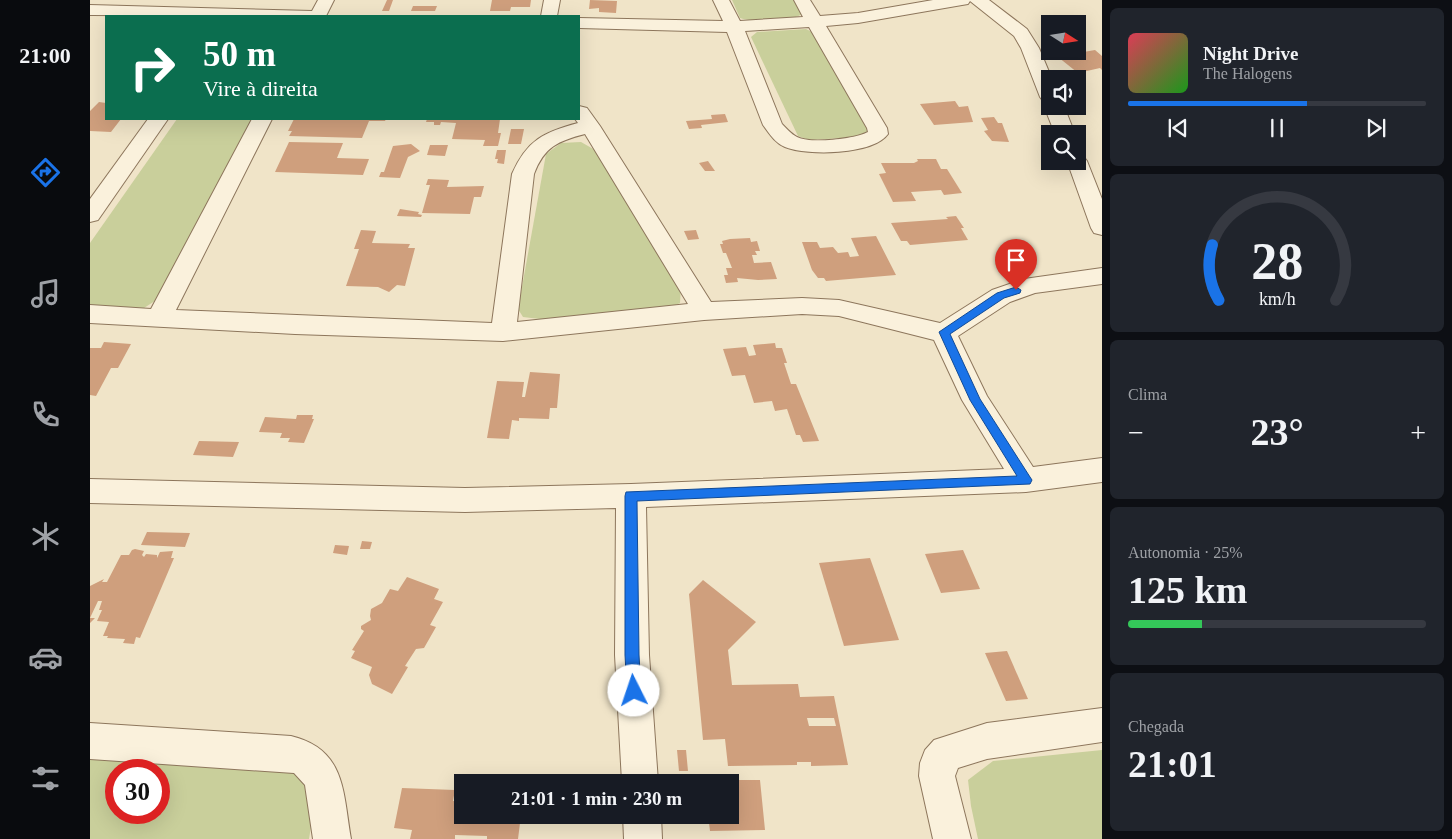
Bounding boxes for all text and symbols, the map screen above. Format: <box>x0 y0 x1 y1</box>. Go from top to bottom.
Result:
north arrow <box>1041 15 1086 60</box>
map controls <box>1041 15 1086 170</box>
icon: right <box>120 35 185 100</box>
text: 50 m <box>203 35 276 74</box>
text: 21:00 <box>19 43 71 68</box>
text: Night Drive <box>1203 43 1299 64</box>
text: The Halogens <box>1203 65 1292 82</box>
button: sound <box>1041 70 1086 115</box>
text: Vire à direita <box>203 76 318 101</box>
icon: previous <box>1164 114 1192 142</box>
icon: pause <box>1263 114 1291 142</box>
icon: next <box>1362 114 1390 142</box>
button: search <box>1041 125 1086 170</box>
icon: directions <box>28 155 63 190</box>
text: 28 <box>1251 233 1303 290</box>
pin <box>995 239 1037 290</box>
icon: arrive <box>1002 246 1030 274</box>
icon: music <box>28 276 63 311</box>
text: km/h <box>1259 289 1295 309</box>
text: Clima <box>1128 386 1167 403</box>
icon: phone <box>28 397 63 432</box>
text: 23° <box>1250 411 1304 453</box>
text: − <box>1128 417 1144 448</box>
text: + <box>1410 417 1426 448</box>
icon: climate <box>28 519 63 554</box>
text: Autonomia · 25% <box>1128 544 1243 561</box>
text: 125 km <box>1128 569 1247 611</box>
icon: car <box>28 640 63 675</box>
position arrow <box>607 664 659 716</box>
text: Chegada <box>1128 718 1184 735</box>
text: 21:01 <box>1128 743 1217 785</box>
speed limit sign: 30 <box>105 759 170 824</box>
icon: filters <box>28 761 63 796</box>
text: 21:01 · 1 min · 230 m <box>511 788 682 809</box>

